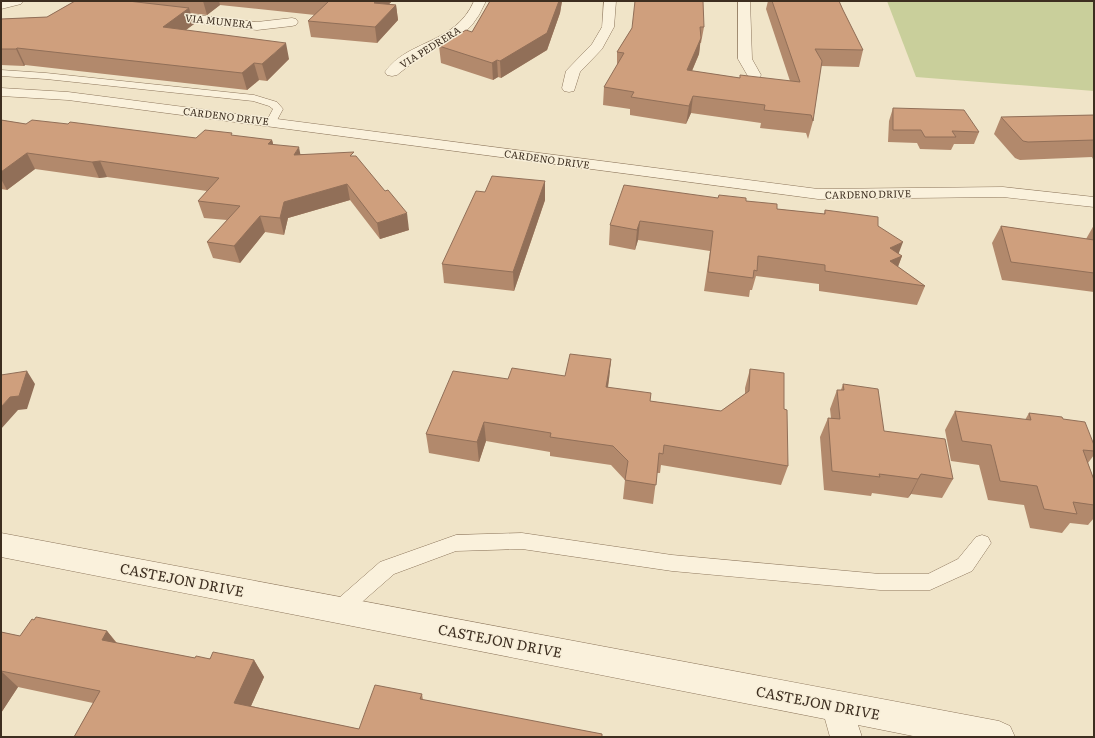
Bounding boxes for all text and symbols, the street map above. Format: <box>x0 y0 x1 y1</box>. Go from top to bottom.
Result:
street label: VIA MUNERA <box>184 9 254 32</box>
street label: VIA PEDRERA <box>396 22 464 71</box>
street label: CARDENO DRIVE <box>182 103 270 128</box>
street label: CARDENO DRIVE <box>503 145 591 172</box>
street label: CARDENO DRIVE <box>825 185 911 202</box>
street label: CASTEJON DRIVE <box>118 557 246 601</box>
street label: CASTEJON DRIVE <box>436 618 564 662</box>
street label: CASTEJON DRIVE <box>754 680 882 724</box>

